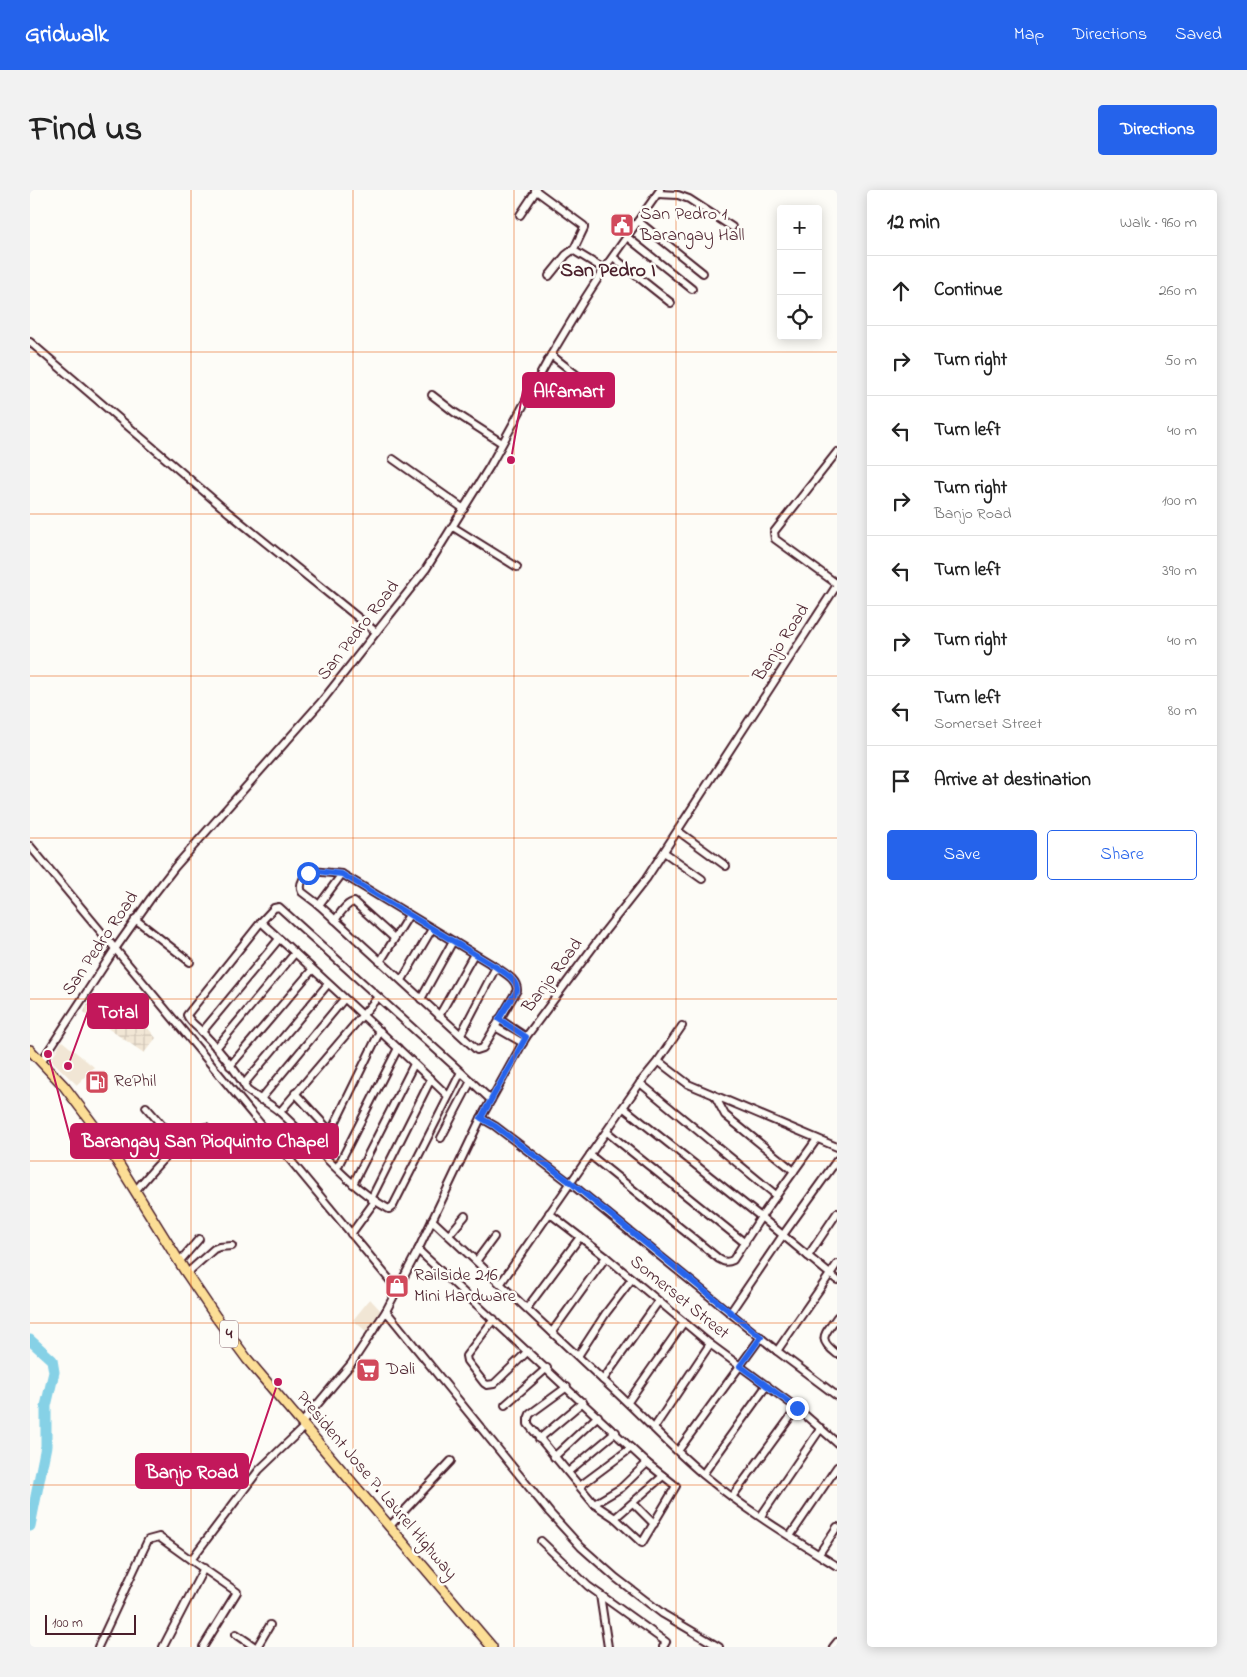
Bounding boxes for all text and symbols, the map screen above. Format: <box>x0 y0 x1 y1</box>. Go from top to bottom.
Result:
text: Gridwalk <box>25 18 109 53</box>
text: Map <box>1014 22 1044 48</box>
text: Directions <box>1072 22 1147 48</box>
text: Saved <box>1175 22 1222 48</box>
text: Find us <box>30 105 142 156</box>
button: Directions <box>1098 105 1217 155</box>
place label: San Pedro 1 Barangay Hall <box>639 202 745 250</box>
map controls <box>777 205 822 340</box>
button: + <box>777 205 822 250</box>
text: 12 min <box>887 208 940 238</box>
text: Walk · 960 m <box>1120 211 1197 235</box>
public building icon: San Pedro 1 Barangay Hall <box>609 212 635 238</box>
button: − <box>777 250 822 295</box>
district label: San Pedro I <box>560 257 656 286</box>
icon: ahead <box>887 277 915 305</box>
text: Continue <box>934 277 1002 304</box>
text: 260 m <box>1159 279 1197 303</box>
button: locate <box>777 295 822 340</box>
icon: right <box>887 347 915 375</box>
text: Turn right <box>934 347 1007 374</box>
text: 50 m <box>1165 349 1197 373</box>
callout: Alfamart <box>523 373 614 407</box>
text: Alfamart <box>533 379 605 406</box>
icon: left <box>887 417 915 445</box>
text: Turn left <box>934 417 1001 444</box>
text: 40 m <box>1167 419 1197 443</box>
text: Turn right <box>934 475 1007 502</box>
icon: right <box>887 487 915 515</box>
text: 100 m <box>1162 489 1197 513</box>
text: Banjo Road <box>934 502 1012 526</box>
icon: left <box>887 557 915 585</box>
text: Turn left <box>934 557 1001 584</box>
text: 390 m <box>1162 559 1197 583</box>
street label: San Pedro Road <box>312 575 406 687</box>
street label: Banjo Road <box>747 599 817 688</box>
icon: right <box>887 627 915 655</box>
text: Turn right <box>934 627 1007 654</box>
text: 40 m <box>1167 629 1197 653</box>
text: Turn left <box>934 685 1001 712</box>
icon: left <box>887 697 915 725</box>
text: 80 m <box>1168 699 1197 723</box>
text: Somerset Street <box>934 712 1042 736</box>
icon: arrive <box>887 767 915 795</box>
text: Arrive at destination <box>934 767 1091 794</box>
button: Save <box>887 830 1037 880</box>
button: Share <box>1047 830 1197 880</box>
route start <box>297 862 320 885</box>
street label: San Pedro Road <box>56 887 146 1001</box>
street label: Banjo Road <box>516 933 590 1019</box>
callout: Total <box>88 994 148 1028</box>
text: Total <box>98 1000 138 1027</box>
fuel station icon: RePhil <box>84 1069 110 1095</box>
place label: RePhil <box>114 1069 156 1095</box>
callout: Barangay San Pioquinto Chapel <box>71 1124 338 1158</box>
text: Barangay San Pioquinto Chapel <box>81 1129 328 1158</box>
street label: Somerset Street <box>624 1250 734 1346</box>
place label: Railside 216 Mini Hardware <box>414 1263 517 1310</box>
shop icon: Railside 216 Mini Hardware <box>384 1273 410 1299</box>
road number: 4 <box>220 1320 238 1348</box>
supermarket icon: Dali <box>355 1357 381 1383</box>
place label: Dali <box>385 1357 415 1383</box>
street label: President Jose P. Laurel Highway <box>288 1386 463 1587</box>
route end <box>786 1397 809 1420</box>
callout: Banjo Road <box>136 1454 248 1488</box>
text: Banjo Road <box>145 1460 238 1487</box>
scale bar <box>45 1612 136 1635</box>
text: 100 m <box>52 1613 83 1634</box>

